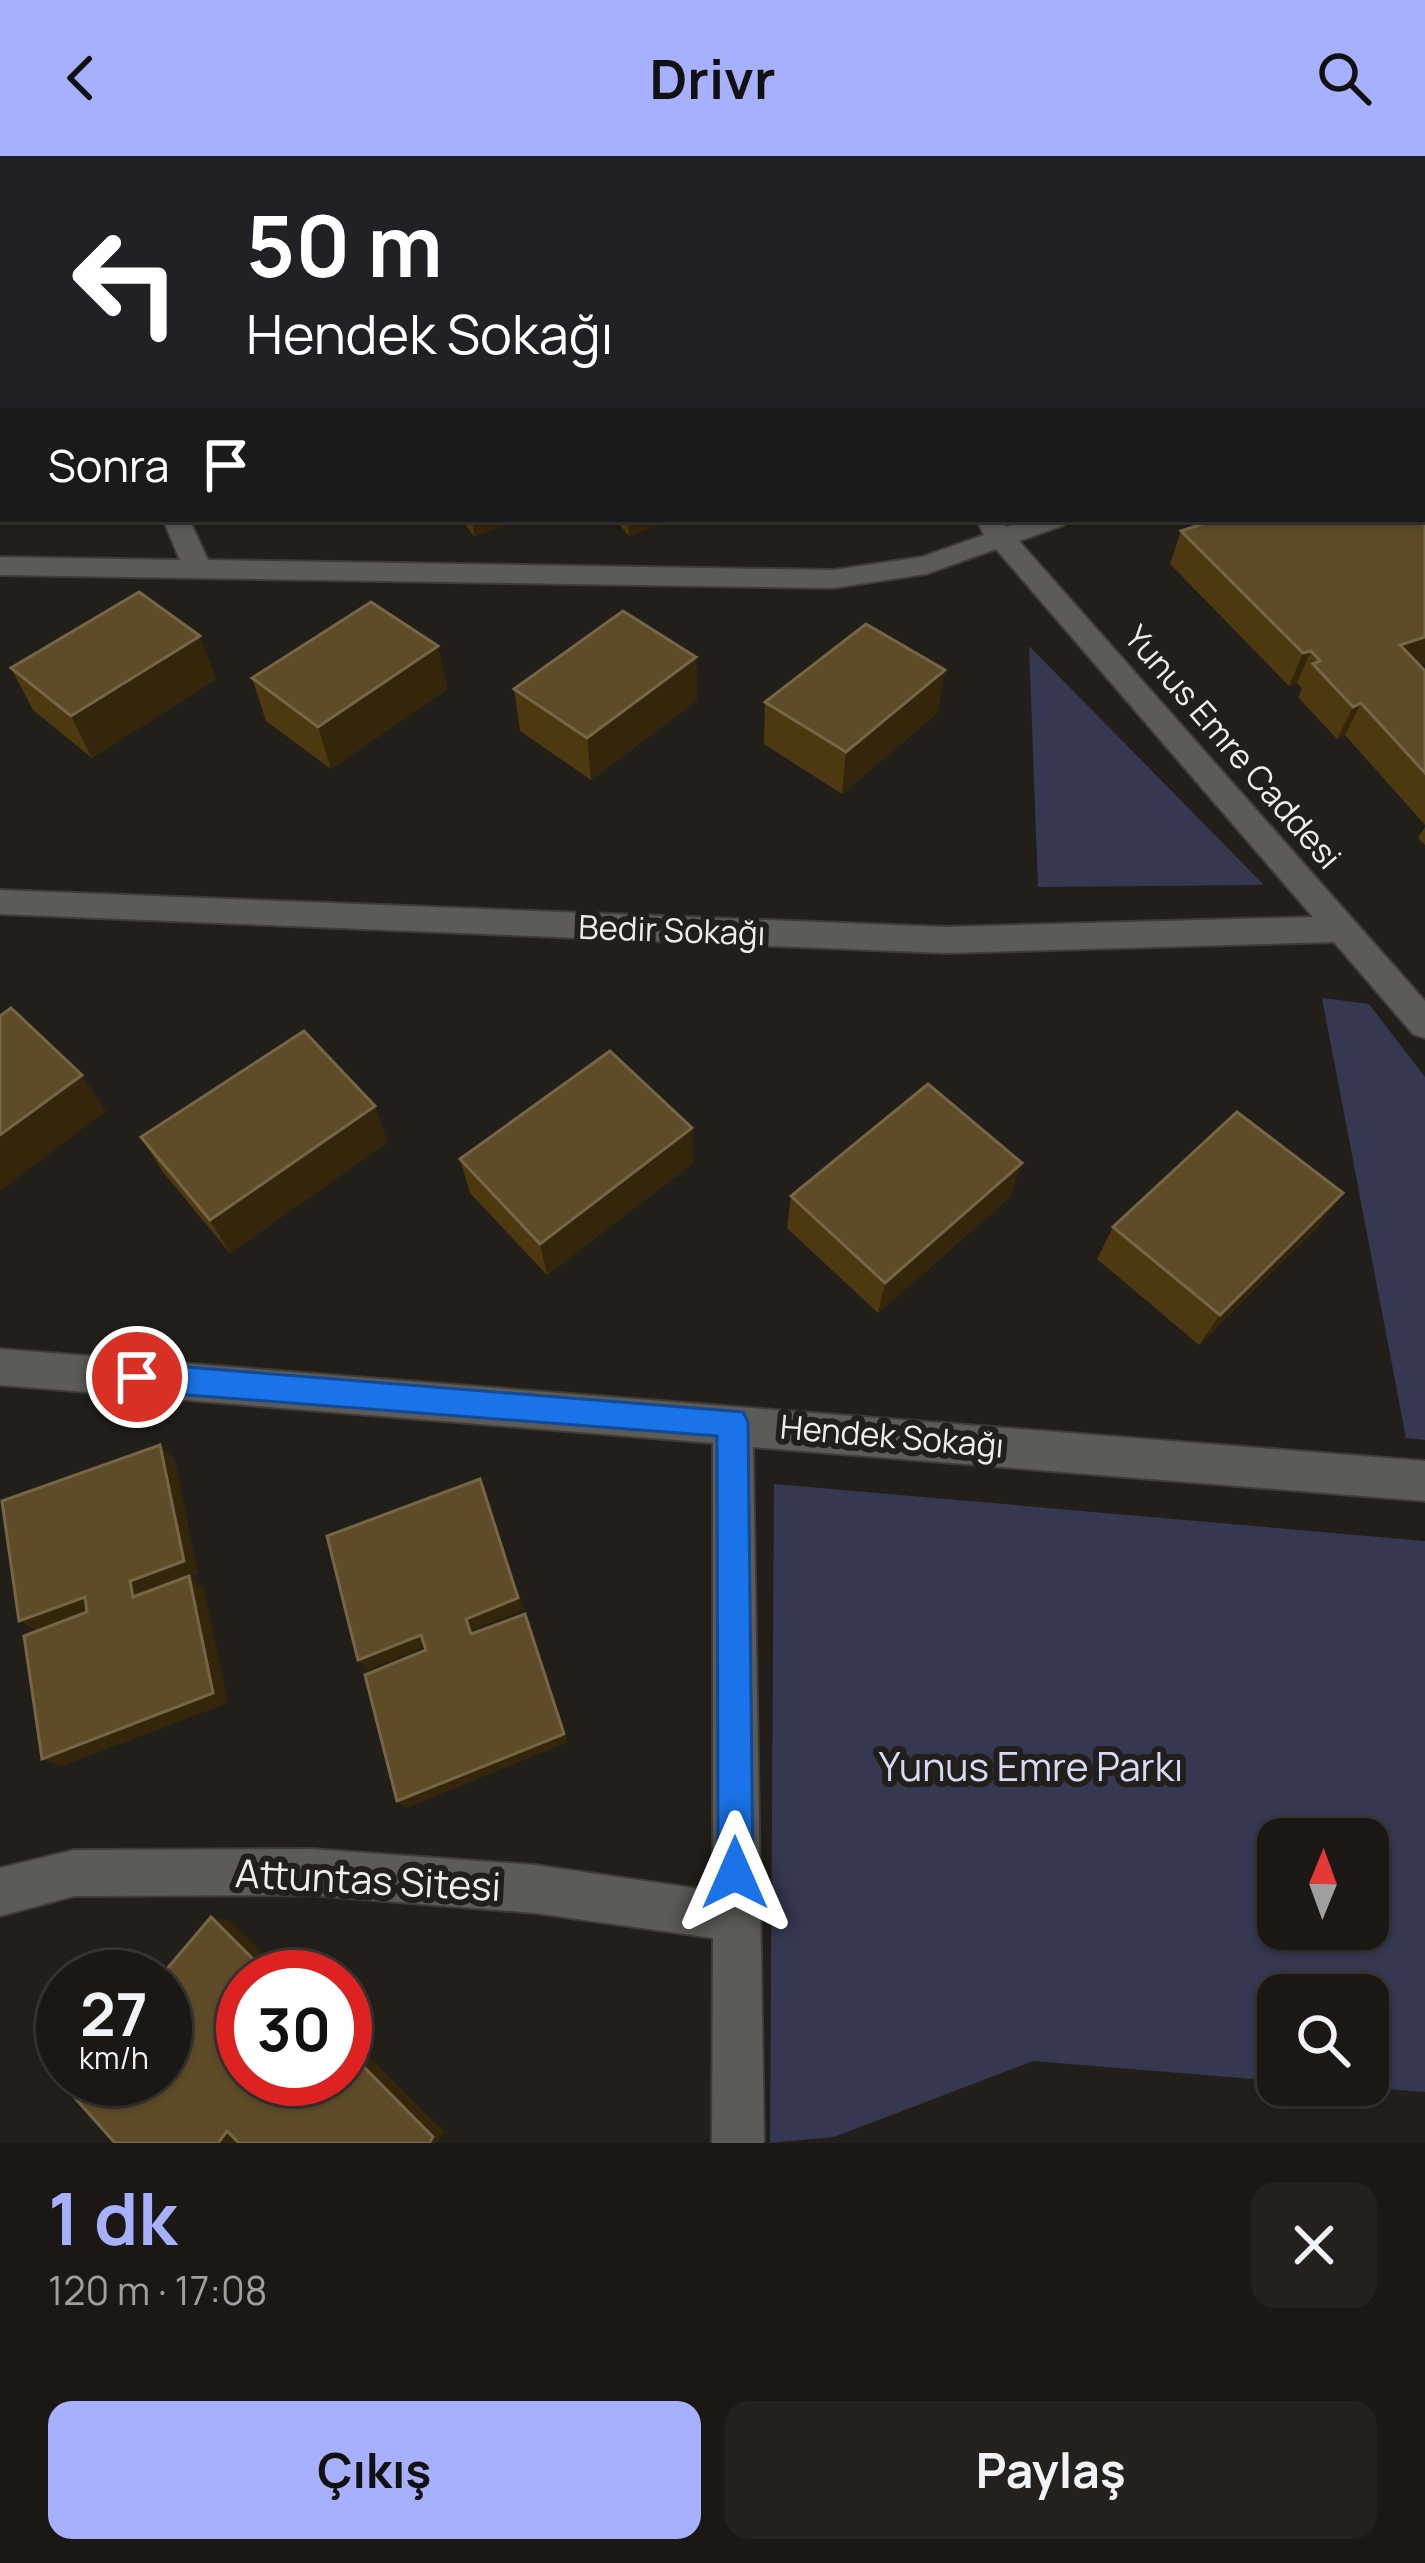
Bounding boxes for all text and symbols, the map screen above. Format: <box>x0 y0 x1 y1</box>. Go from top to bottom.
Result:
text: Drivr <box>650 41 775 115</box>
icon: back <box>48 45 114 111</box>
icon: search <box>1311 45 1377 111</box>
text: 50 m <box>246 187 443 302</box>
icon: left <box>48 204 204 360</box>
text: Hendek Sokağı <box>246 296 613 370</box>
icon: arrive <box>193 432 259 498</box>
text: Sonra <box>48 434 169 496</box>
street label: Yunus Emre Caddesi <box>1115 615 1352 878</box>
street label: Bedir Sokağı <box>578 904 766 955</box>
pin <box>86 1326 188 1428</box>
icon: arrive <box>104 1344 170 1410</box>
street label: Hendek Sokağı <box>778 1403 1006 1468</box>
park label: Yunus Emre Parkı <box>879 1739 1183 1793</box>
position arrow <box>672 1810 798 1936</box>
north arrow <box>1257 1818 1389 1950</box>
map controls <box>1257 1818 1389 2106</box>
street label: Attuntas Sitesi <box>234 1845 502 1913</box>
speed limit sign: 30 <box>216 1950 372 2106</box>
text: 27 <box>80 1972 148 2054</box>
button: search <box>1257 1974 1389 2106</box>
text: km/h <box>79 2037 149 2078</box>
text: 1 dk <box>48 2168 177 2267</box>
button: close <box>1251 2182 1377 2308</box>
text: 120 m · 17:08 <box>48 2263 267 2317</box>
button: Çıkış <box>48 2401 701 2539</box>
button: Paylaş <box>725 2401 1377 2539</box>

